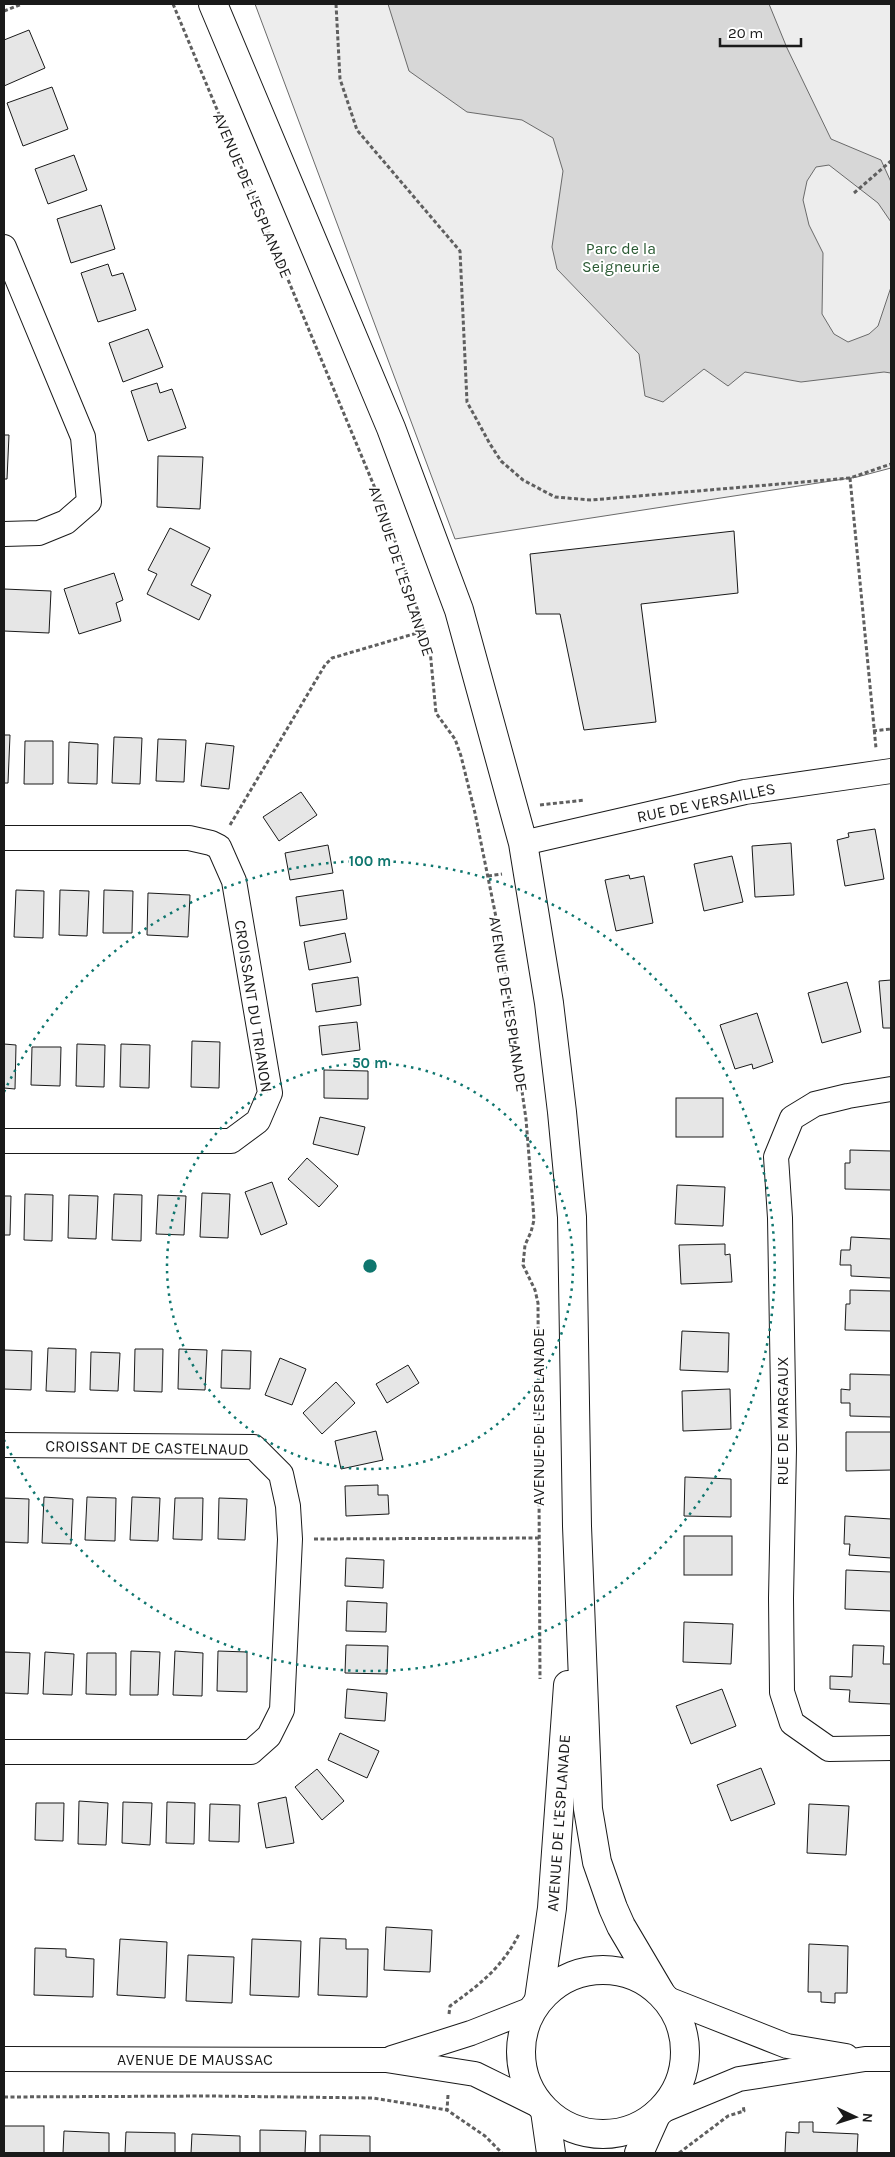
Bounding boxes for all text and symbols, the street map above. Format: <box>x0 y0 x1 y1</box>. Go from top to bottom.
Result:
scale bar <box>720 15 801 47</box>
text: 20 m <box>728 24 763 42</box>
street label: AVENUE DE L'ESPLANADE <box>209 110 296 281</box>
park label: Parc de la Seigneurie <box>582 239 660 276</box>
street label: AVENUE DE L'ESPLANADE <box>365 484 438 659</box>
street label: RUE DE VERSAILLES <box>635 779 777 826</box>
text: 100 m <box>349 852 391 870</box>
street label: AVENUE DE L'ESPLANADE <box>485 915 532 1093</box>
street label: CROISSANT DU TRIANON <box>230 919 277 1094</box>
text: 50 m <box>352 1054 388 1072</box>
centre of rings <box>361 1257 379 1275</box>
street label: AVENUE DE L'ESPLANADE <box>529 1328 548 1506</box>
street label: RUE DE MARGAUX <box>773 1356 792 1486</box>
street label: CROISSANT DE CASTELNAUD <box>45 1436 249 1459</box>
street label: AVENUE DE L'ESPLANADE <box>543 1734 574 1912</box>
street label: AVENUE DE MAUSSAC <box>117 2050 273 2069</box>
north arrow <box>830 2092 880 2142</box>
text: N <box>859 2112 876 2123</box>

